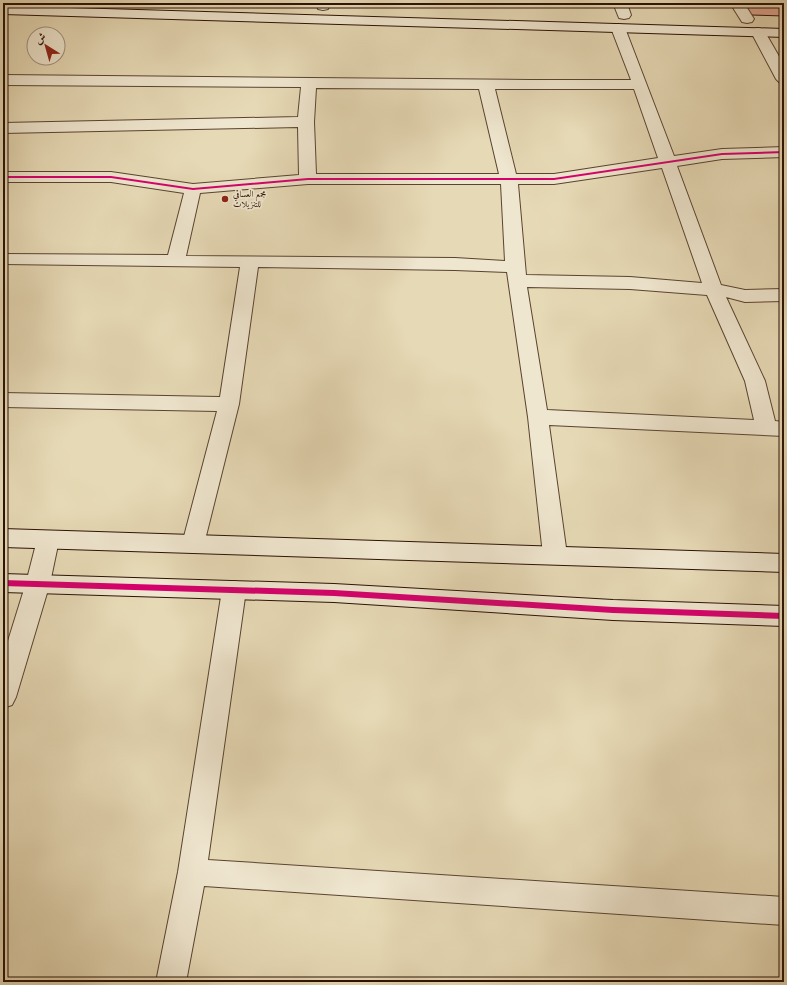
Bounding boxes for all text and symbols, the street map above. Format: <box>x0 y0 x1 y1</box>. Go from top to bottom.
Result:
north arrow <box>26 26 66 66</box>
text: ش <box>31 29 49 48</box>
place label: مجمع العسافي للتنزيلات <box>233 188 267 210</box>
marker: مجمع العسافي للتنزيلات <box>220 194 230 204</box>

